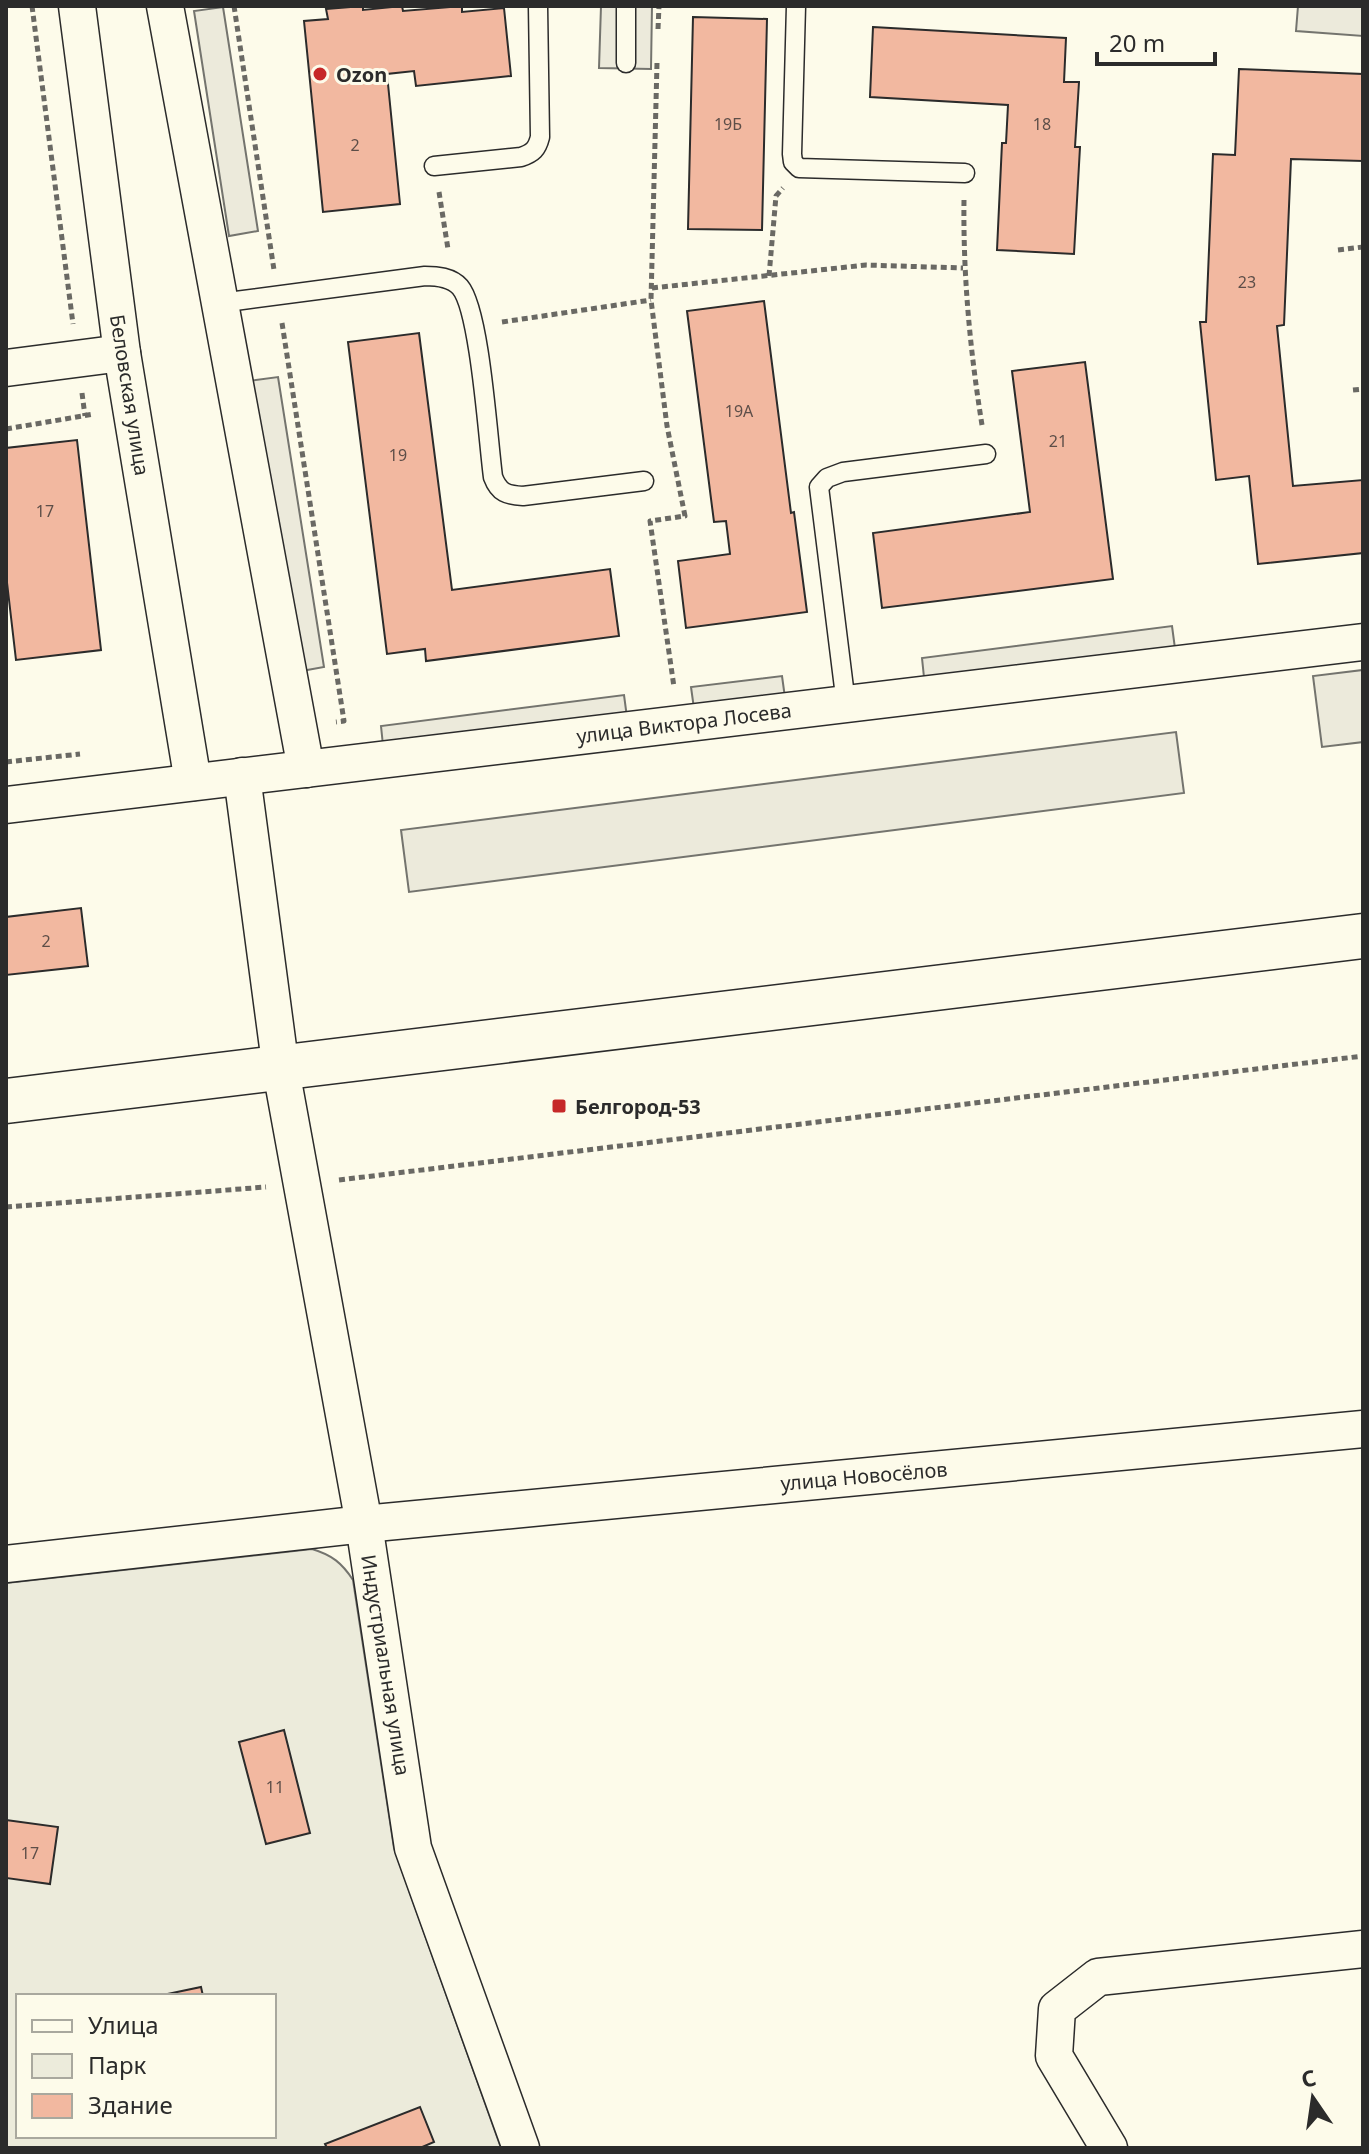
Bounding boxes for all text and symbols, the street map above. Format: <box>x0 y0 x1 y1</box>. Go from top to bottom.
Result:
scale bar <box>1097 16 1215 66</box>
text: 20 m <box>1109 26 1165 59</box>
place label: Ozon <box>336 61 387 88</box>
marker: Ozon <box>311 65 329 83</box>
house number: 19Б <box>714 113 742 135</box>
house number: 18 <box>1033 113 1051 135</box>
house number: 2 <box>350 134 360 156</box>
house number: 23 <box>1238 271 1256 293</box>
street label: Беловская улица <box>104 312 156 478</box>
house number: 19А <box>725 400 754 422</box>
house number: 21 <box>1049 430 1067 452</box>
house number: 19 <box>389 444 407 466</box>
house number: 17 <box>36 500 54 522</box>
street label: улица Виктора Лосева <box>575 696 793 750</box>
house number: 2 <box>41 930 51 952</box>
place label: Белгород-53 <box>575 1093 701 1120</box>
marker: Белгород-53 <box>550 1097 568 1115</box>
street label: улица Новосёлов <box>779 1455 949 1497</box>
street label: Индустриальная улица <box>355 1553 417 1777</box>
house number: 11 <box>266 1776 284 1798</box>
house number: 17 <box>21 1842 39 1864</box>
legend <box>16 1994 276 2138</box>
text: Улица <box>88 2008 159 2041</box>
text: Парк <box>88 2048 147 2081</box>
north arrow <box>1273 2058 1353 2138</box>
text: С <box>1298 2061 1319 2094</box>
text: Здание <box>88 2088 173 2121</box>

